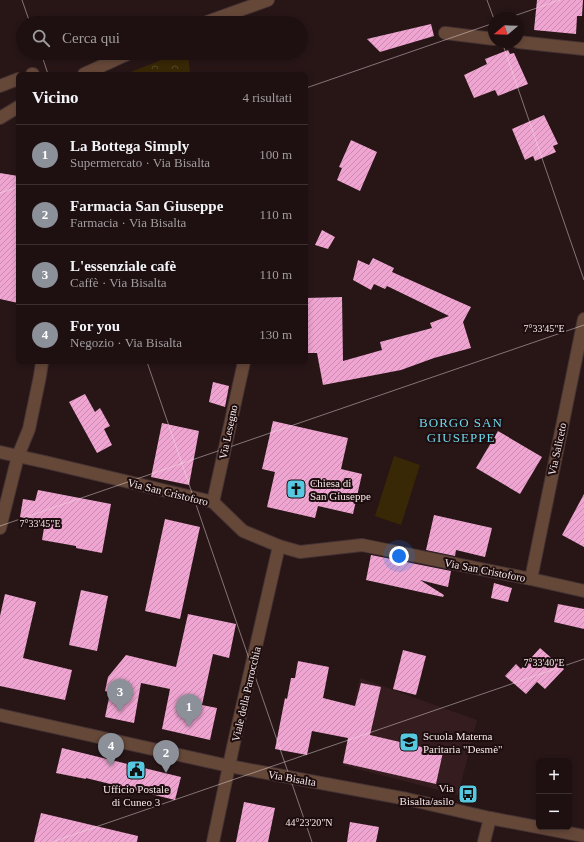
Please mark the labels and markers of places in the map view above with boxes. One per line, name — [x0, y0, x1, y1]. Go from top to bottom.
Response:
place label: Chiesa di San Giuseppe — [310, 477, 371, 502]
church icon: Chiesa di San Giuseppe — [285, 478, 307, 500]
pin: 3 — [107, 679, 133, 712]
pin: 1 — [176, 694, 202, 727]
place label: Scuola Materna Paritaria "Desmè" — [423, 730, 503, 755]
school or university icon: Scuola Materna Paritaria "Desmè" — [398, 731, 420, 753]
pin: 4 — [98, 733, 124, 766]
pin: 2 — [153, 740, 179, 773]
public building icon: Ufficio Postale di Cuneo 3 — [125, 759, 147, 781]
place label: Via Bisalta/asilo — [400, 782, 454, 807]
place label: Ufficio Postale di Cuneo 3 — [103, 783, 169, 808]
bus stop icon: Via Bisalta/asilo — [457, 783, 479, 805]

